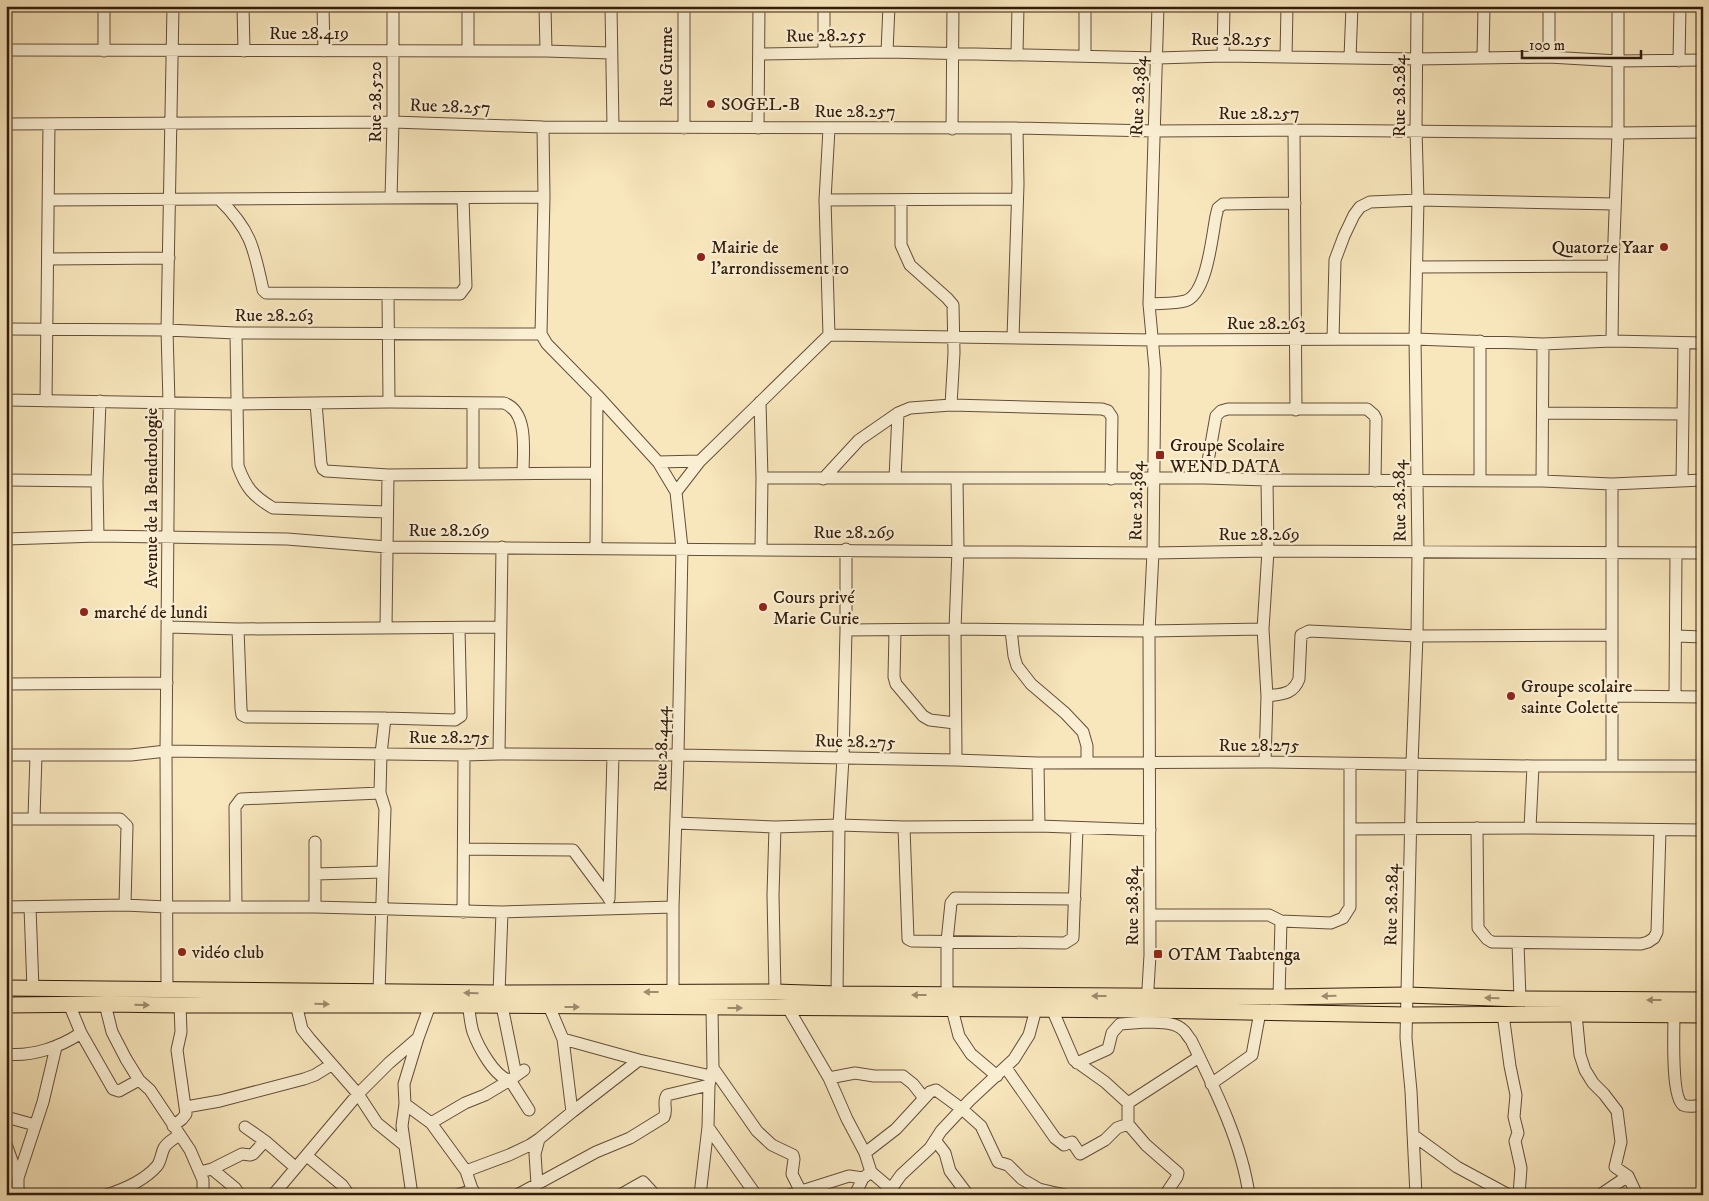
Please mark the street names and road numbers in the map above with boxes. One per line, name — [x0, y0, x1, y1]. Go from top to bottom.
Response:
street label: Rue 28.419 — [269, 23, 349, 45]
street label: Rue 28.255 — [785, 24, 867, 48]
street label: Rue Gurme — [656, 27, 678, 107]
street label: Rue 28.255 — [1191, 29, 1271, 51]
street label: Rue 28.284 — [1389, 54, 1411, 137]
street label: Rue 28.384 — [1126, 55, 1152, 137]
street label: Rue 28.520 — [365, 61, 387, 143]
street label: Rue 28.257 — [409, 95, 491, 119]
street label: Rue 28.257 — [814, 101, 896, 123]
street label: Rue 28.257 — [1218, 103, 1300, 125]
street label: Rue 28.263 — [234, 305, 314, 327]
street label: Rue 28.263 — [1226, 313, 1306, 335]
street label: Avenue de la Bendrologie — [141, 408, 163, 588]
street label: Rue 28.284 — [1388, 459, 1412, 542]
street label: Rue 28.384 — [1125, 460, 1149, 541]
street label: Rue 28.269 — [408, 520, 490, 542]
street label: Rue 28.269 — [813, 522, 895, 544]
street label: Rue 28.269 — [1218, 524, 1300, 546]
street label: Rue 28.444 — [650, 706, 674, 792]
street label: Rue 28.275 — [409, 727, 489, 749]
street label: Rue 28.275 — [814, 730, 896, 754]
street label: Rue 28.275 — [1219, 735, 1299, 757]
street label: Rue 28.284 — [1380, 863, 1404, 946]
street label: Rue 28.384 — [1122, 865, 1144, 946]

